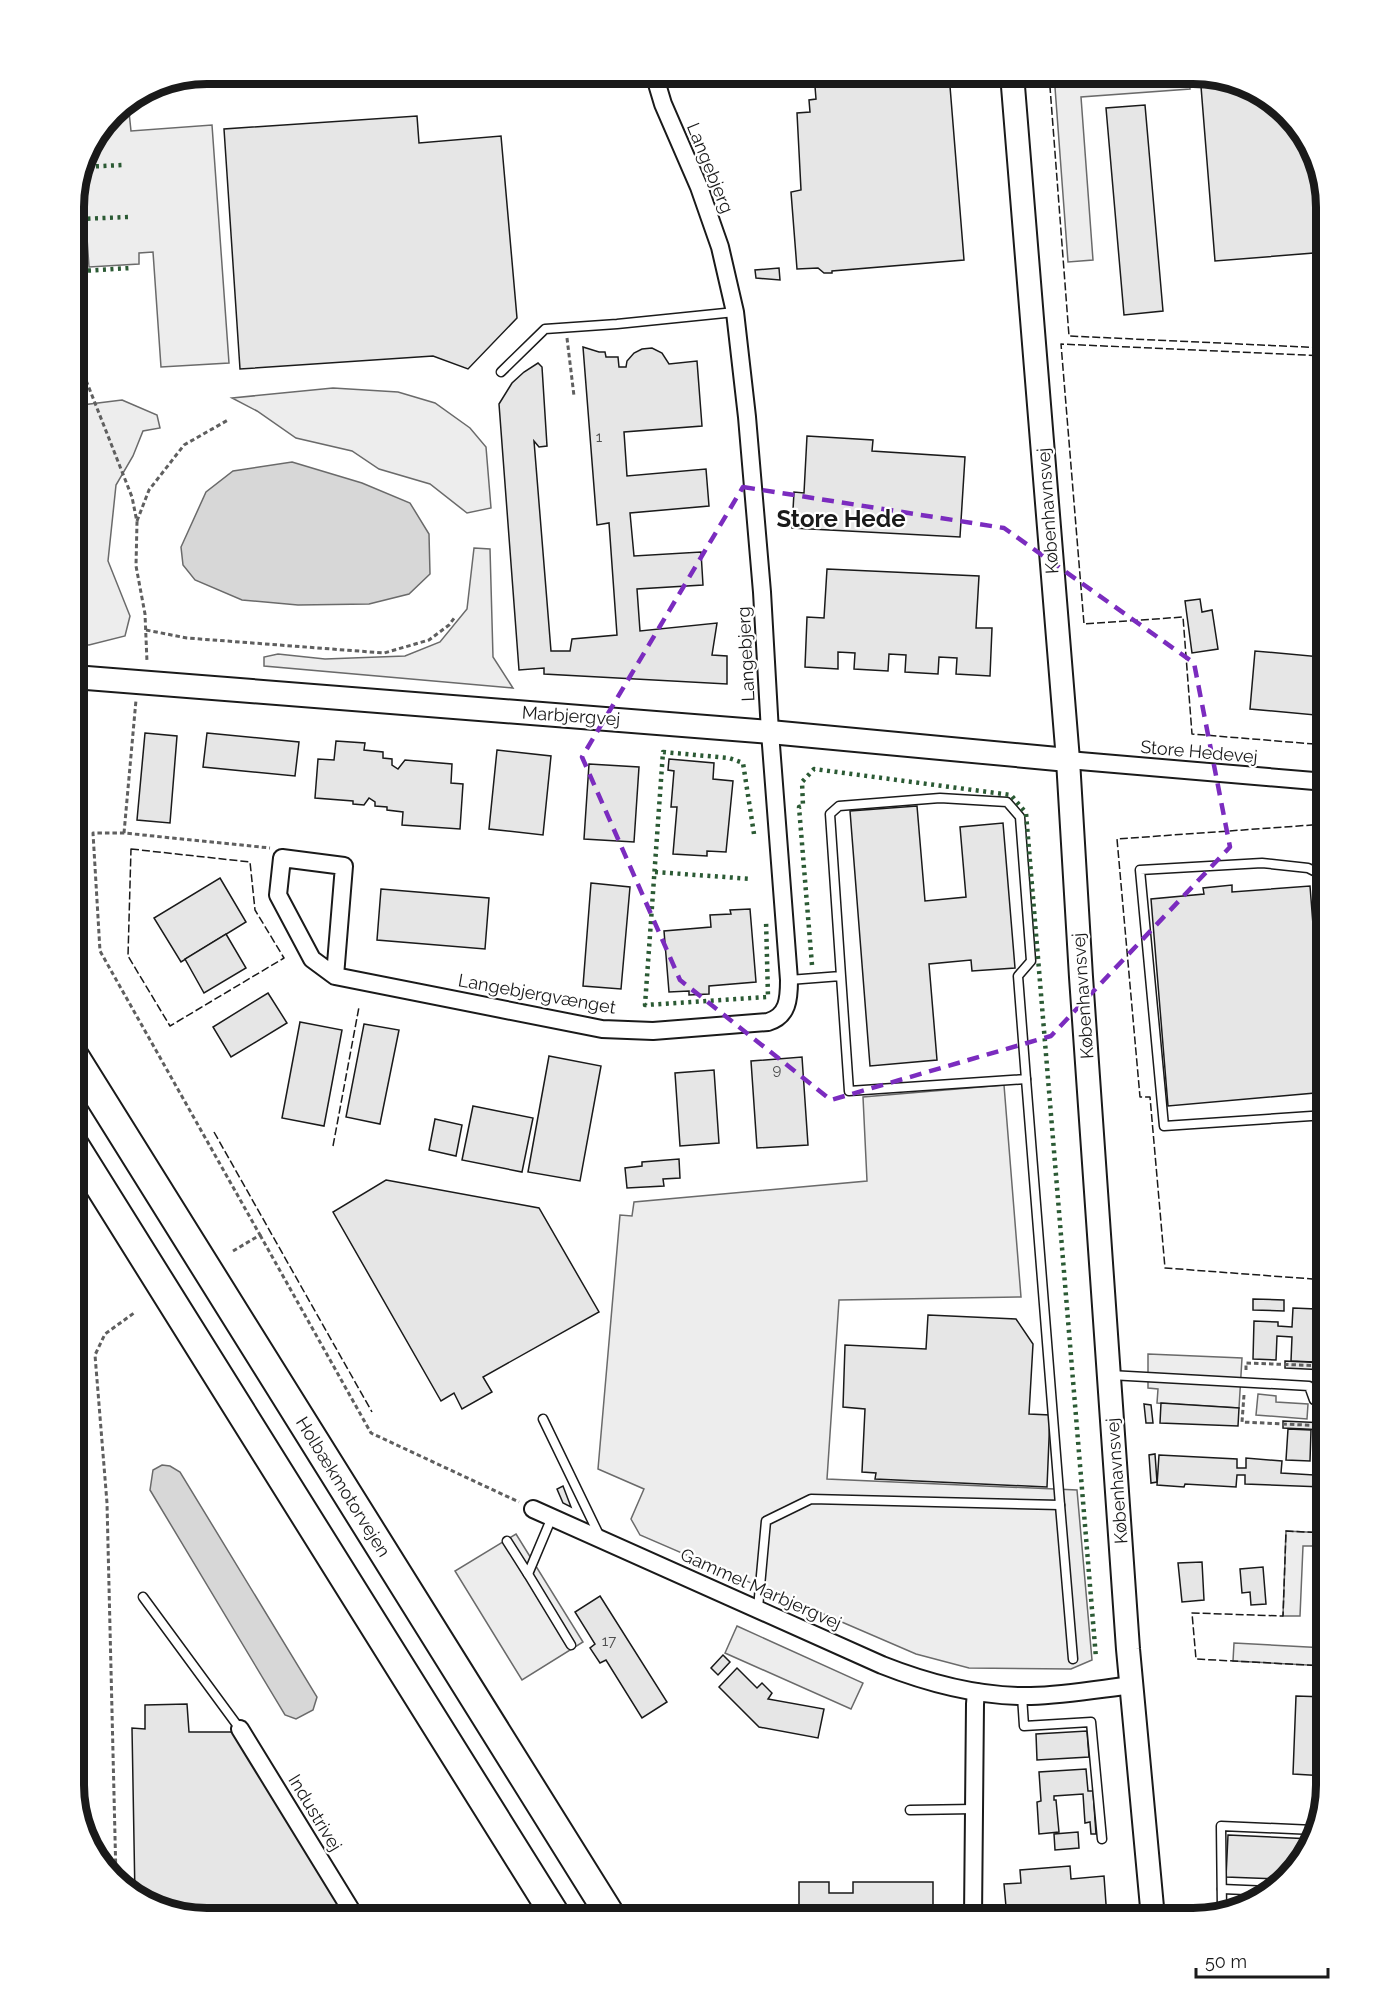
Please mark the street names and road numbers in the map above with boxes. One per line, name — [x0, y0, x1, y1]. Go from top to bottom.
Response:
street label: Langebjerg — [683, 120, 738, 216]
street label: Københavnsvej — [1033, 447, 1062, 575]
street label: Langebjerg — [733, 606, 758, 702]
street label: Marbjergvej — [521, 702, 621, 729]
street label: Store Hedevej — [1140, 736, 1259, 767]
street label: Københavnsvej — [1068, 932, 1097, 1060]
street label: Langebjergvænget — [457, 969, 618, 1018]
street label: Holbækmotorvejen — [292, 1413, 395, 1561]
street label: Københavnsvej — [1102, 1417, 1131, 1545]
street label: Gammel Marbjergvej — [677, 1544, 845, 1634]
street label: Industrivej — [284, 1771, 346, 1855]

